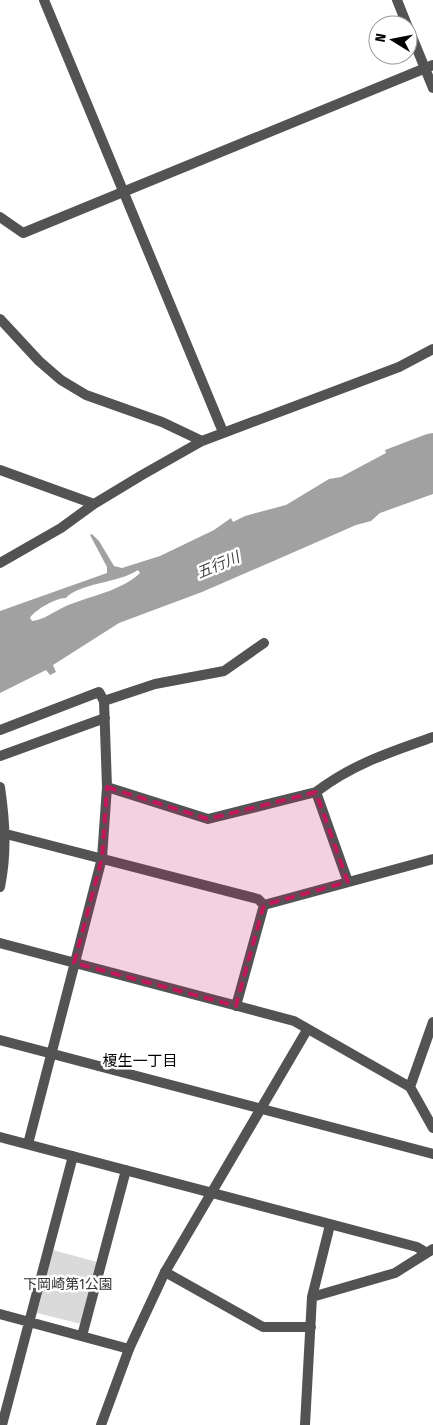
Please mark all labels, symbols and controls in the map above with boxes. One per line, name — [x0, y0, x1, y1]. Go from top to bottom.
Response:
north arrow — [368, 15, 418, 65]
text: N — [372, 32, 390, 43]
water label: 五行川 — [194, 547, 244, 582]
district label: 榎生一丁目 — [102, 1052, 178, 1070]
park label: 下岡崎第1公園 — [23, 1276, 113, 1293]

